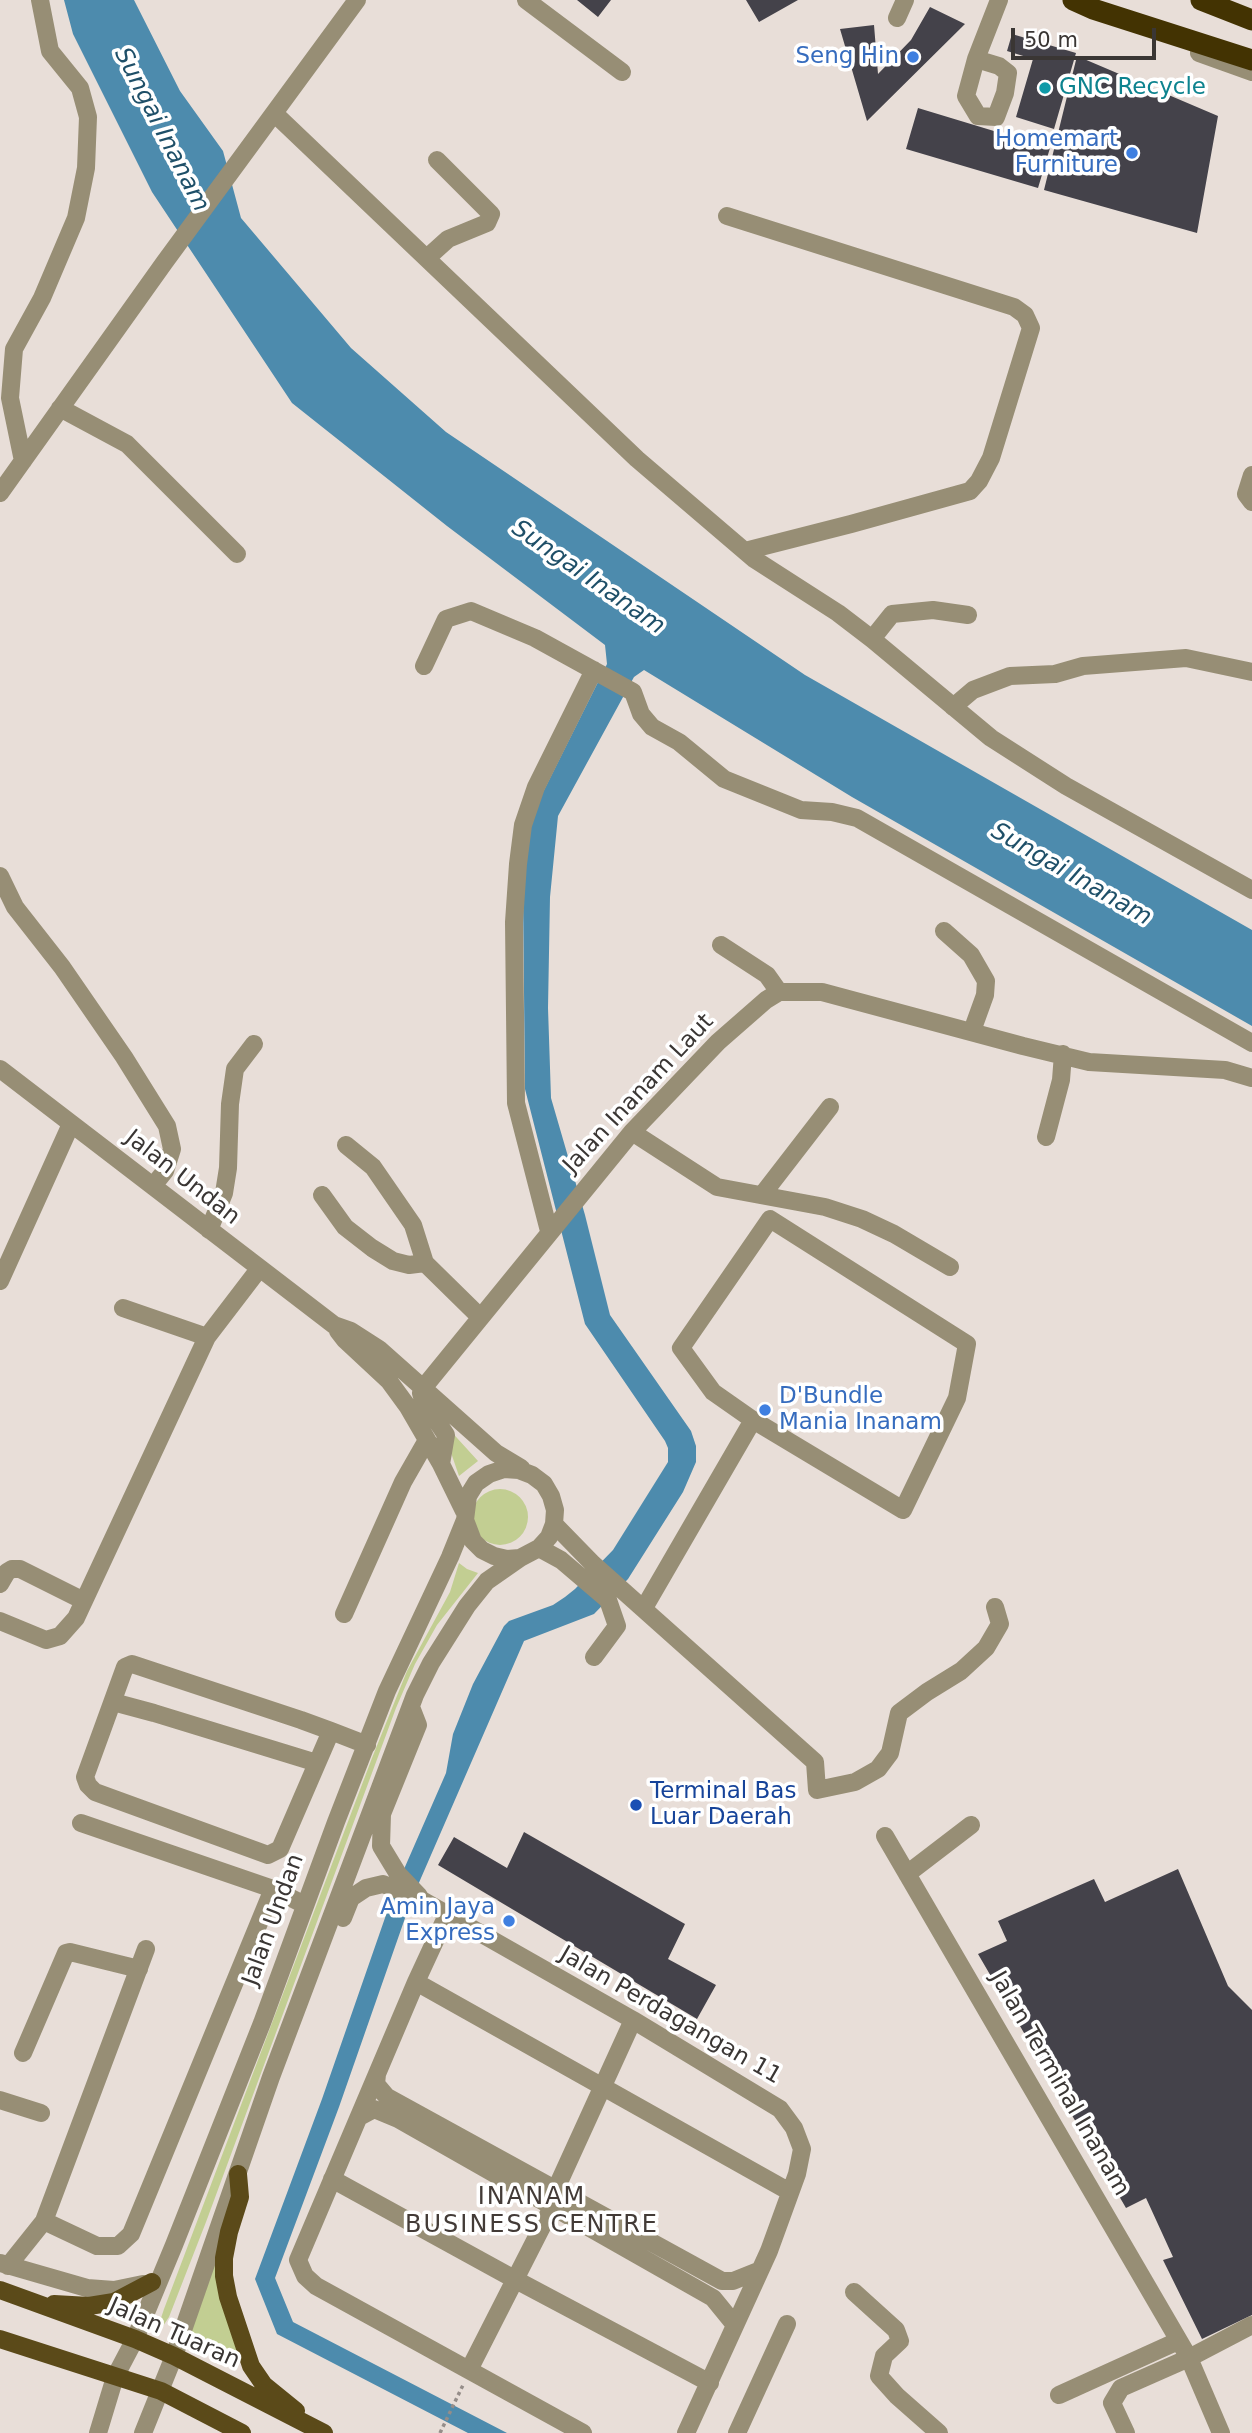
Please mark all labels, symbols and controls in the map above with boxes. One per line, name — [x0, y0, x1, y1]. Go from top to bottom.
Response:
scale bar — [1014, 14, 1159, 58]
text: 50 m — [1024, 28, 1078, 52]
water label: Sungai Inanam — [107, 43, 215, 217]
place label: Seng Hin — [796, 43, 899, 71]
marker: Seng Hin — [905, 49, 921, 65]
place label: GNC Recycle — [1059, 74, 1206, 102]
marker: GNC Recycle — [1037, 80, 1053, 96]
place label: Homemart Furniture — [995, 126, 1118, 180]
marker: Homemart Furniture — [1124, 145, 1140, 161]
water label: Sungai Inanam — [506, 515, 670, 641]
water label: Sungai Inanam — [986, 817, 1156, 933]
street label: Jalan Inanam Laut — [558, 1009, 720, 1179]
street label: Jalan Undan — [119, 1125, 245, 1231]
place label: D'Bundle Mania Inanam — [779, 1383, 942, 1437]
marker: D'Bundle Mania Inanam — [757, 1402, 773, 1418]
place label: Terminal Bas Luar Daerah — [650, 1778, 796, 1832]
marker: Terminal Bas Luar Daerah — [628, 1797, 644, 1813]
street label: Jalan Undan — [237, 1850, 311, 1990]
place label: Amin Jaya Express — [380, 1894, 495, 1948]
marker: Amin Jaya Express — [501, 1913, 517, 1929]
street label: Jalan Perdagangan 11 — [554, 1941, 786, 2091]
street label: Jalan Terminal Inanam — [983, 1967, 1135, 2201]
district label: INANAM BUSINESS CENTRE — [407, 2184, 657, 2240]
street label: Jalan Tuaran — [104, 2293, 244, 2375]

